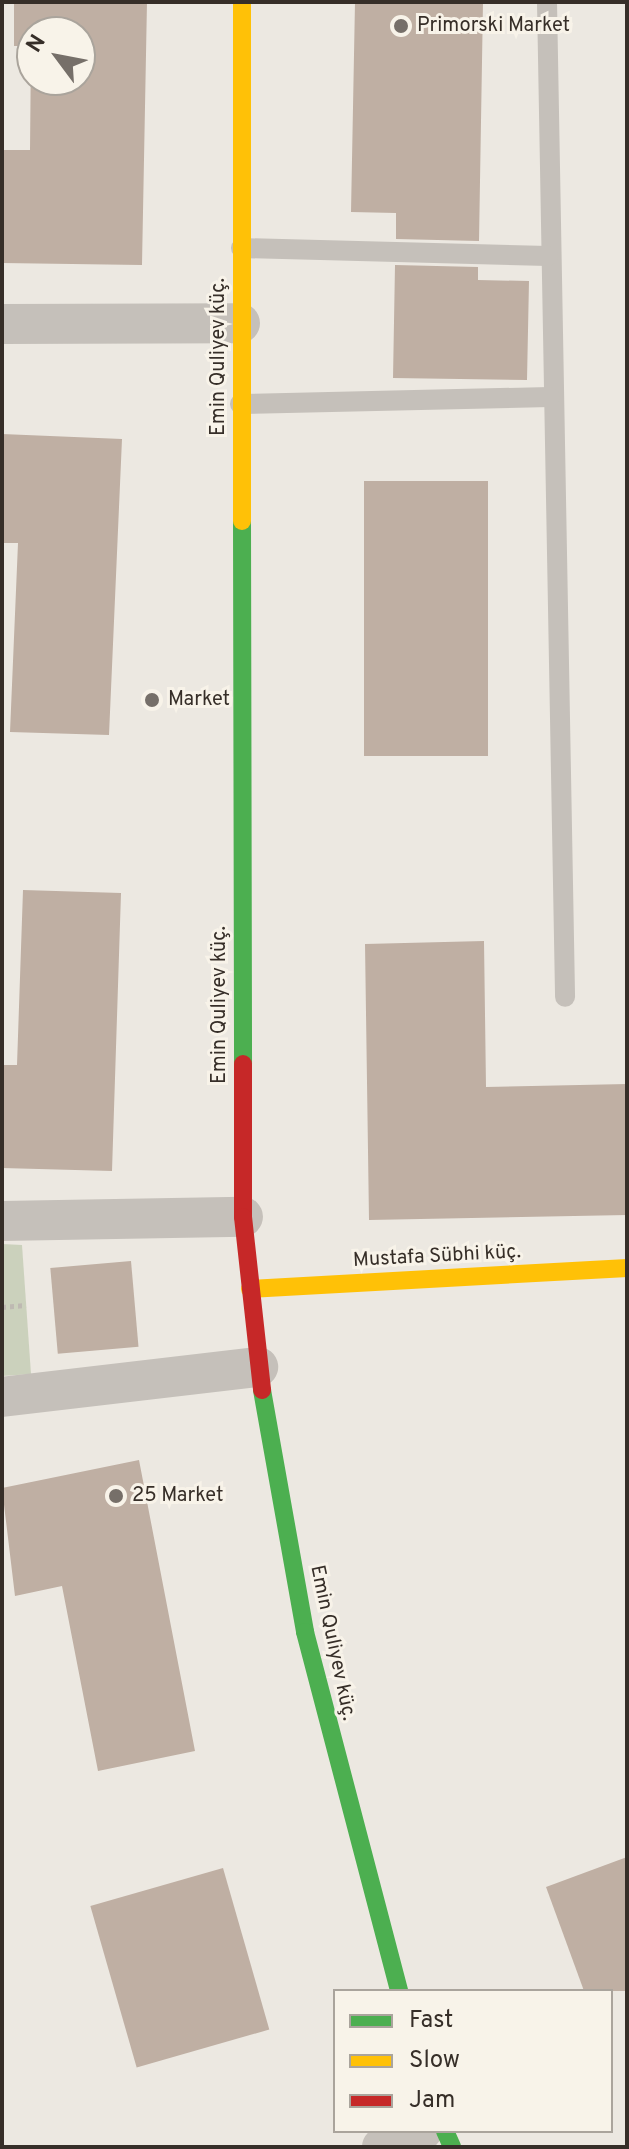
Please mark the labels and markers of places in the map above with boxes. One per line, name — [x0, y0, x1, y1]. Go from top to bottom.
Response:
place label: Primorski Market — [417, 14, 570, 38]
marker: Primorski Market — [392, 17, 410, 35]
place label: Market — [168, 688, 230, 712]
marker: Market — [143, 691, 161, 709]
place label: 25 Market — [132, 1484, 223, 1508]
marker: 25 Market — [107, 1487, 125, 1505]

